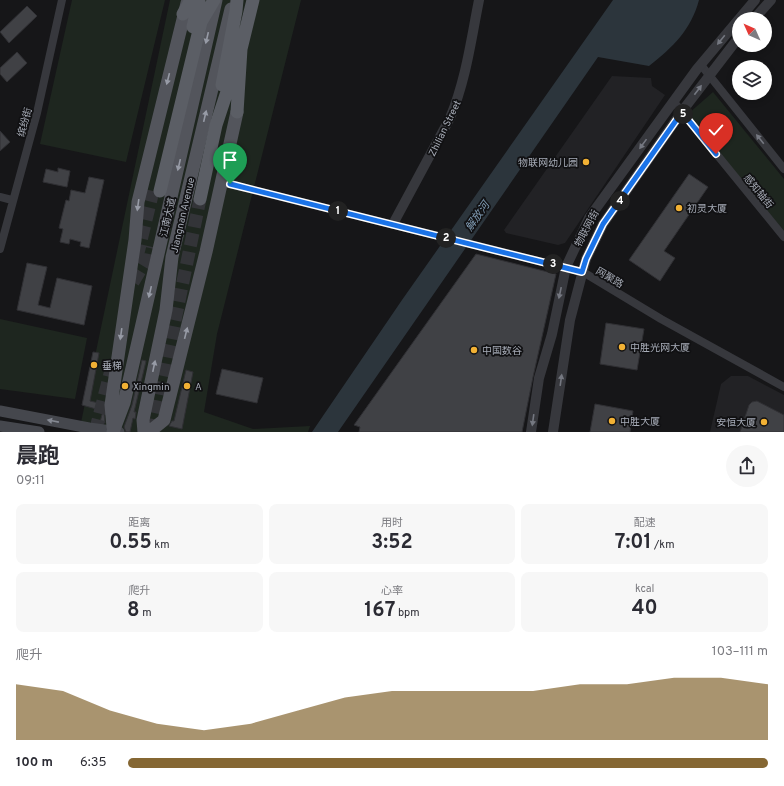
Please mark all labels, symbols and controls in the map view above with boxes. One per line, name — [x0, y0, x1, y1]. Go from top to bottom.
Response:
north arrow — [732, 12, 772, 52]
map controls — [732, 12, 772, 100]
one-way arrow — [204, 32, 210, 44]
one-way arrow — [716, 35, 725, 46]
button: layers — [732, 60, 772, 100]
one-way arrow — [164, 72, 170, 85]
one-way arrow — [693, 85, 702, 96]
street label: Zhilian Street — [426, 98, 465, 159]
pin: 5 — [673, 104, 693, 124]
street label: 缤纷街 — [15, 106, 36, 139]
text: 5 — [680, 107, 686, 121]
one-way arrow — [203, 109, 209, 122]
pin — [699, 113, 733, 154]
icon: check — [705, 119, 727, 141]
one-way arrow — [755, 133, 764, 144]
one-way arrow — [639, 139, 647, 149]
pin — [213, 143, 247, 184]
icon: arrive — [219, 149, 241, 171]
place label: 物联网幼儿园 — [518, 157, 578, 170]
marker: 物联网幼儿园 — [581, 157, 591, 167]
one-way arrow — [175, 159, 181, 171]
street label: 感知轴街 — [740, 172, 775, 212]
street label: Jiangnan Avenue — [168, 176, 198, 254]
pin: 4 — [610, 191, 630, 211]
text: 4 — [616, 194, 624, 208]
street label: 江南大道 — [158, 196, 179, 238]
water label: 解放河 — [463, 197, 494, 234]
one-way arrow — [135, 199, 141, 211]
pin: 1 — [328, 201, 348, 221]
marker: 初灵大厦 — [674, 203, 684, 213]
place label: 初灵大厦 — [687, 203, 727, 216]
text: 1 — [336, 204, 340, 218]
street label: 物联网街 — [572, 208, 602, 249]
pin: 2 — [436, 228, 456, 248]
text: 2 — [443, 231, 449, 245]
pin: 3 — [543, 254, 563, 274]
text: 3 — [550, 257, 556, 271]
street label: 网聚路 — [593, 265, 625, 292]
one-way arrow — [147, 286, 153, 298]
one-way arrow — [557, 287, 563, 299]
one-way arrow — [183, 327, 189, 339]
one-way arrow — [118, 328, 124, 340]
marker: 中胜光网大厦 — [617, 342, 627, 352]
place label: 中胜光网大厦 — [630, 342, 690, 355]
marker: 中国数谷 — [469, 345, 479, 355]
place label: 中国数谷 — [482, 345, 522, 358]
marker: 垂梯 — [89, 360, 99, 370]
place label: 垂梯 — [102, 360, 122, 373]
one-way arrow — [152, 360, 158, 372]
one-way arrow — [558, 373, 564, 386]
marker: Xingmin — [120, 381, 130, 391]
place label: Xingmin — [133, 381, 170, 394]
marker: A — [182, 381, 192, 391]
place label: A — [195, 381, 202, 394]
one-way arrow — [530, 414, 536, 426]
marker: 中胜大厦 — [607, 416, 617, 426]
place label: 中胜大厦 — [620, 416, 660, 429]
place label: 安恒大厦 — [716, 417, 756, 430]
marker: 安恒大厦 — [759, 417, 769, 427]
one-way arrow — [47, 418, 60, 424]
text: 晨跑 — [16, 444, 60, 471]
button: share — [726, 445, 768, 487]
text: 09:11 — [16, 473, 45, 489]
text: 距离 — [128, 516, 150, 530]
text: 用时 — [381, 516, 403, 530]
text: 配速 — [634, 516, 656, 530]
text: 0.55 — [109, 530, 152, 556]
text: 3:52 — [371, 530, 413, 556]
text: 7:01 — [615, 530, 652, 556]
text: km — [152, 538, 169, 552]
text: /km — [652, 538, 675, 552]
text: kcal — [635, 582, 654, 596]
text: 爬升 — [128, 584, 150, 598]
text: 心率 — [381, 584, 403, 598]
text: 40 — [632, 596, 658, 622]
text: 8 — [127, 598, 140, 624]
text: 167 — [364, 598, 395, 624]
text: m — [140, 606, 152, 620]
text: bpm — [395, 606, 420, 620]
text: 103–111 m — [712, 644, 768, 660]
text: 爬升 — [16, 648, 42, 664]
text: 100 m — [16, 755, 53, 771]
text: 6:35 — [80, 755, 107, 771]

